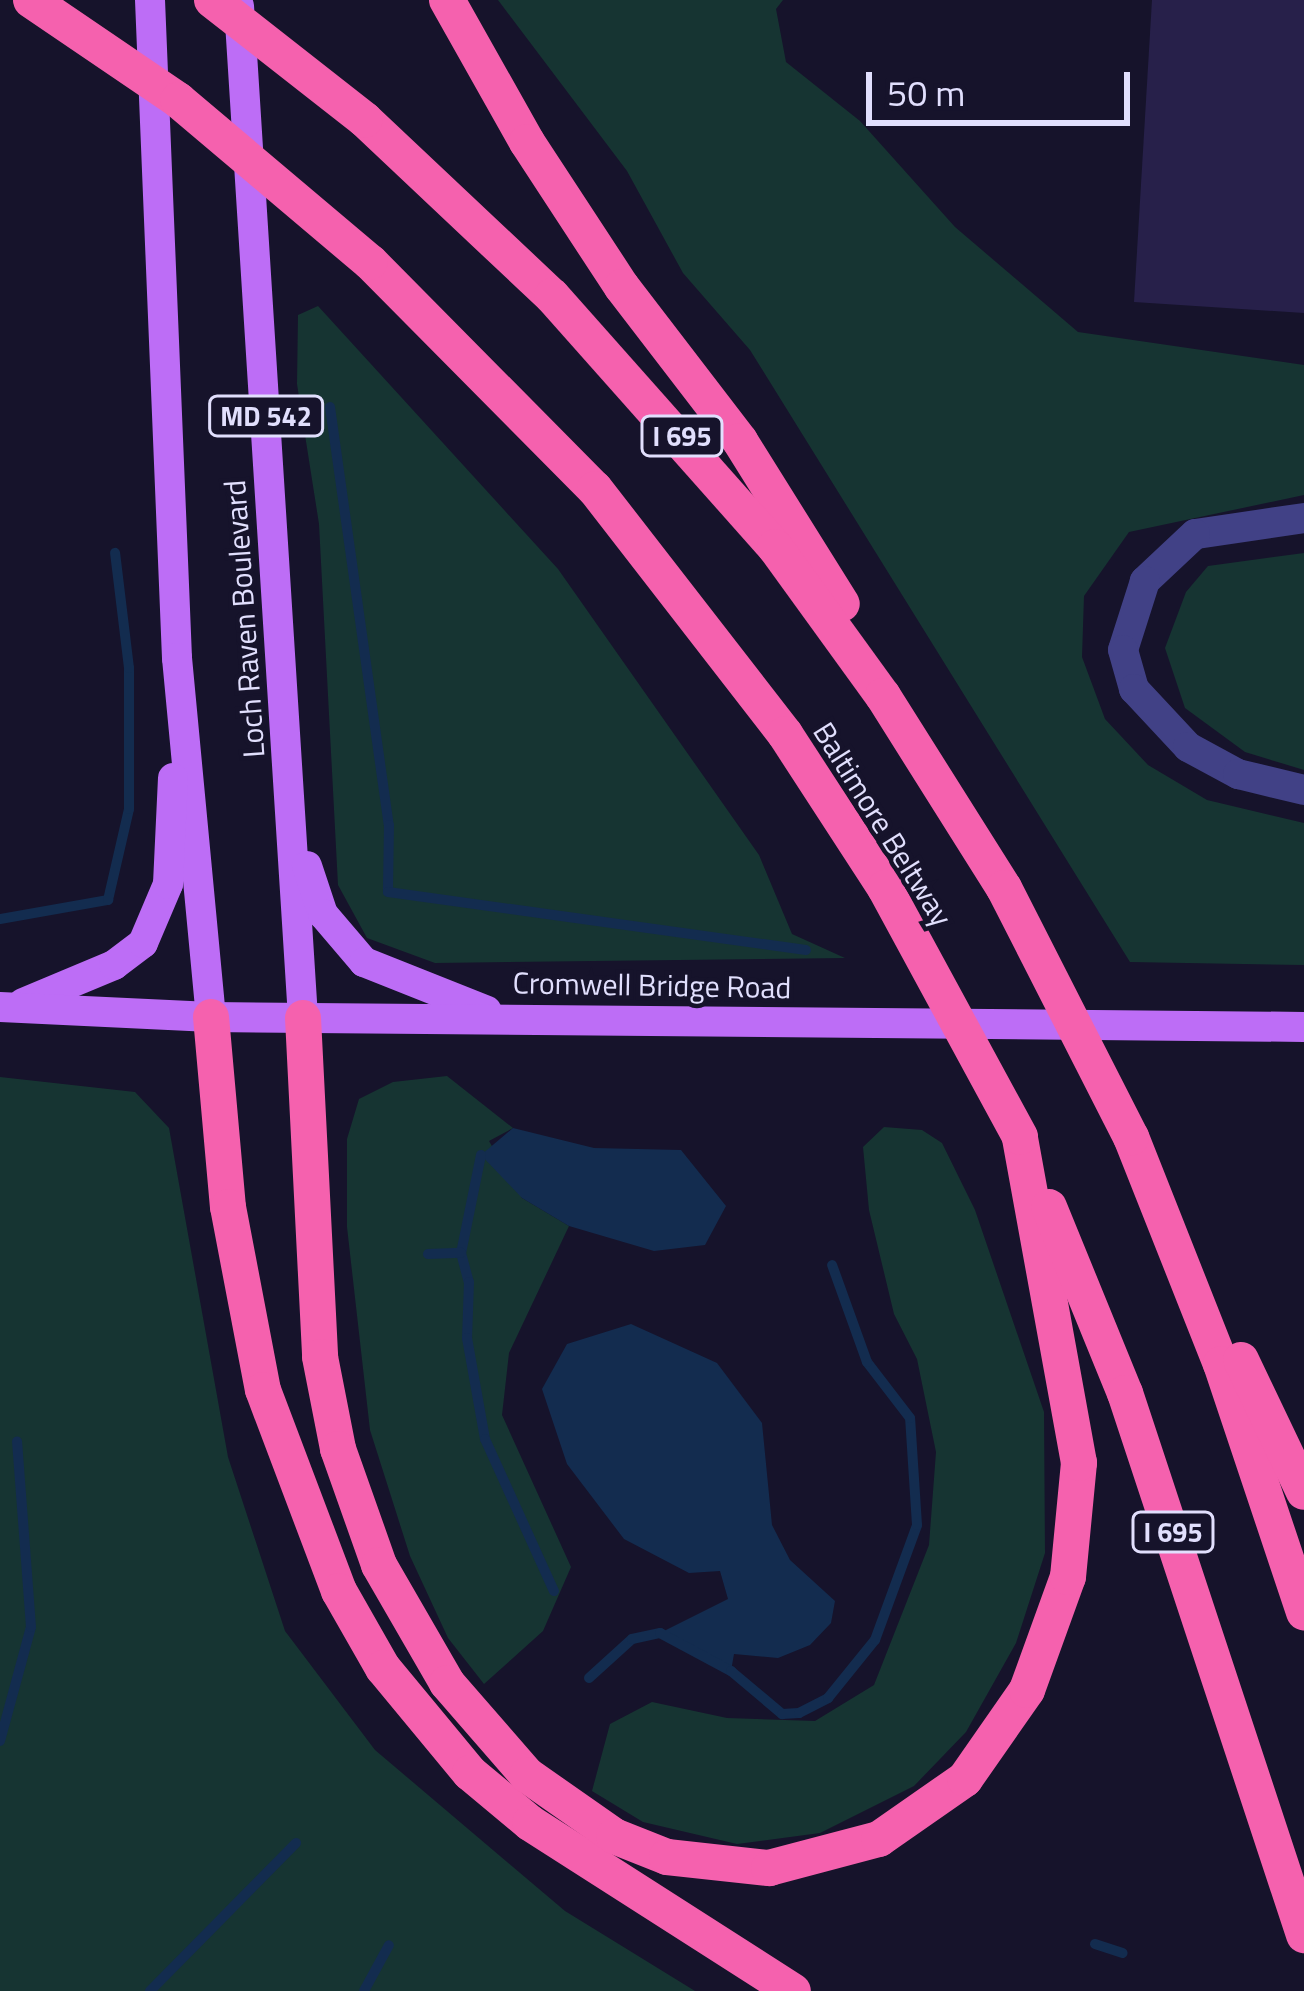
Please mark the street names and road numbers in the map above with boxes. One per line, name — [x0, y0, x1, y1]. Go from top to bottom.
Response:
road number: MD 542 — [206, 395, 326, 437]
road number: I 695 — [640, 415, 724, 457]
street label: Loch Raven Boulevard — [216, 479, 272, 759]
street label: Baltimore Beltway — [806, 715, 960, 933]
street label: Cromwell Bridge Road — [512, 965, 792, 1005]
road number: I 695 — [1131, 1511, 1215, 1553]

